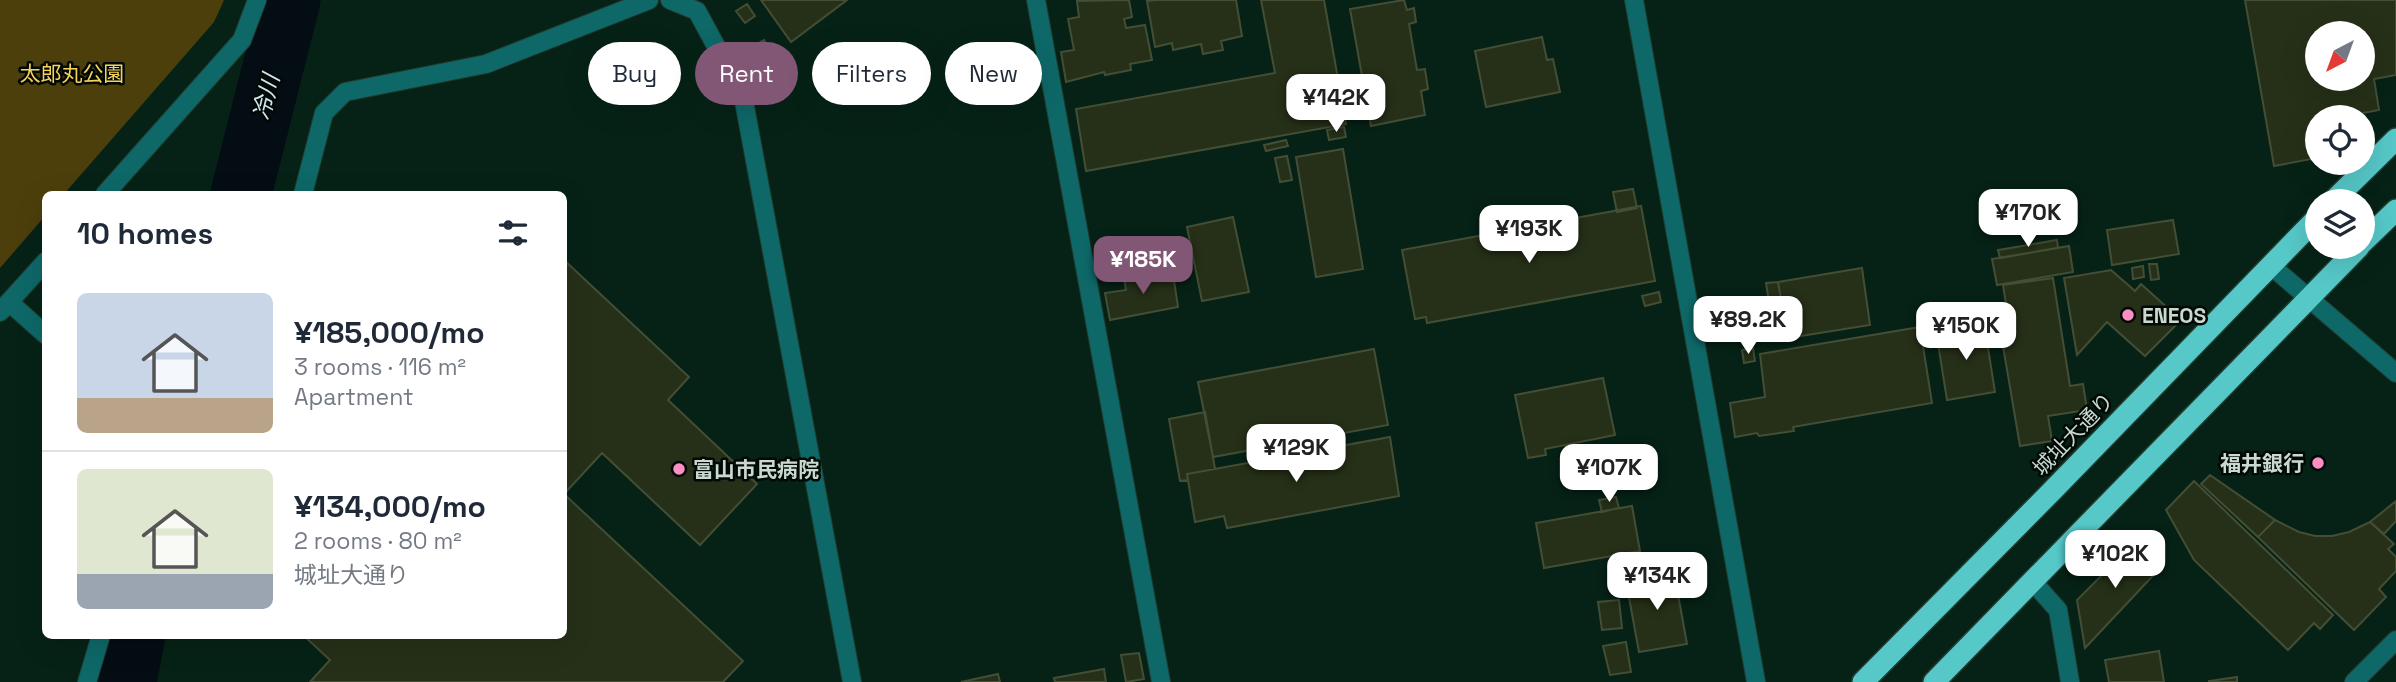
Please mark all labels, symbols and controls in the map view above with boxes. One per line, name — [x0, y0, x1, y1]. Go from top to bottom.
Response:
north arrow — [2305, 21, 2375, 91]
map controls — [2305, 21, 2375, 259]
chip: Buy — [588, 42, 681, 105]
chip: Rent — [695, 42, 798, 105]
chip: Filters — [812, 42, 931, 105]
chip: New — [945, 42, 1042, 105]
park label: 太郎丸公園 — [20, 60, 125, 87]
water label: 冷川 — [246, 68, 287, 123]
pin: ¥142K — [1287, 74, 1385, 134]
text: ¥142K — [1302, 82, 1370, 112]
button: locate — [2305, 105, 2375, 175]
button: layers — [2305, 189, 2375, 259]
pin: ¥170K — [1979, 190, 2077, 249]
text: ¥170K — [1995, 197, 2061, 227]
pin: ¥193K — [1480, 205, 1578, 265]
text: ¥193K — [1495, 213, 1563, 243]
text: 10 homes — [77, 214, 213, 253]
icon: filters — [494, 214, 532, 252]
pin: ¥185K — [1094, 236, 1192, 296]
text: ¥185K — [1110, 244, 1176, 274]
pin: ¥89.2K — [1691, 296, 1805, 356]
pin: ¥150K — [1917, 302, 2015, 362]
place label: ENEOS — [2142, 302, 2207, 329]
text: ¥89.2K — [1710, 304, 1786, 334]
marker: ENEOS — [2120, 307, 2136, 323]
text: ¥150K — [1932, 310, 2000, 340]
text: ¥185,000/mo — [294, 313, 485, 352]
icon: home — [133, 321, 217, 405]
text: 3 rooms · 116 m² — [294, 352, 466, 382]
text: Apartment — [294, 382, 414, 412]
street label: 城址大通り — [2027, 387, 2119, 481]
pin: ¥129K — [1247, 424, 1345, 484]
text: ¥129K — [1263, 432, 1329, 462]
pin: ¥107K — [1560, 444, 1658, 504]
place label: 福井銀行 — [2220, 450, 2304, 477]
text: ¥107K — [1576, 452, 1642, 482]
marker: 福井銀行 — [2310, 455, 2326, 471]
place label: 富山市民病院 — [693, 456, 819, 483]
marker: 富山市民病院 — [671, 461, 687, 477]
text: ¥134,000/mo — [294, 487, 486, 526]
icon: home — [133, 497, 217, 581]
text: 2 rooms · 80 m² — [294, 526, 462, 556]
pin: ¥102K — [2066, 530, 2164, 590]
text: ¥102K — [2081, 538, 2149, 568]
pin: ¥134K — [1608, 552, 1706, 612]
text: 城址大通り — [294, 560, 409, 590]
text: ¥134K — [1623, 560, 1691, 590]

